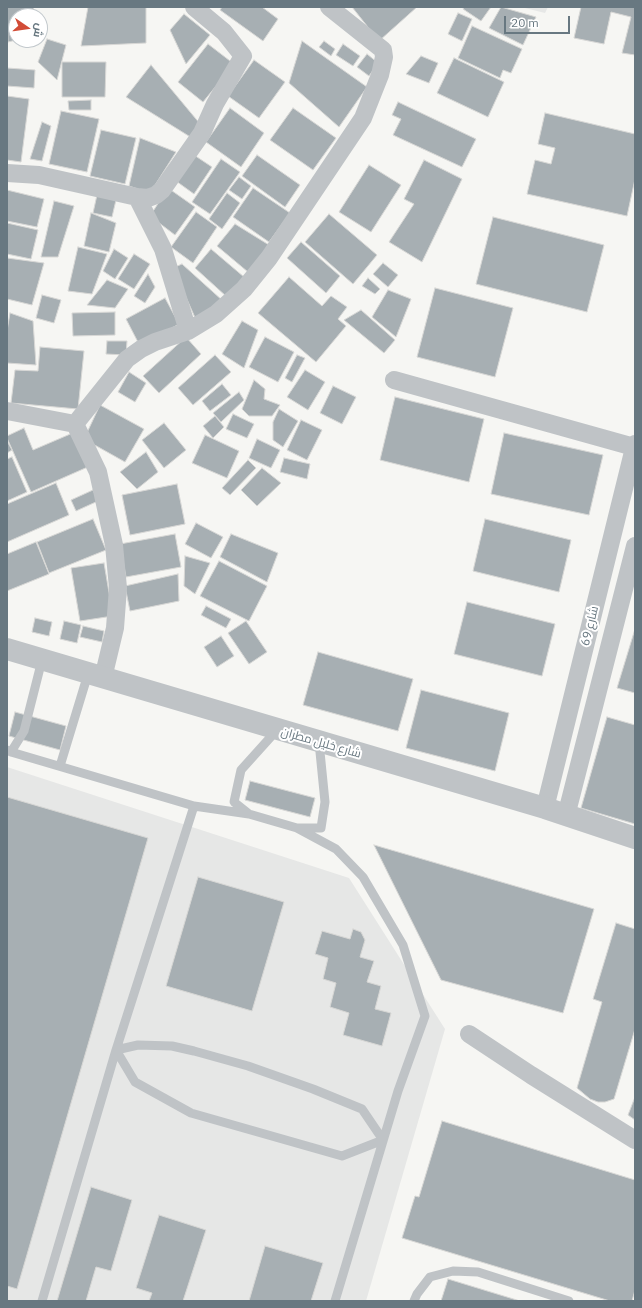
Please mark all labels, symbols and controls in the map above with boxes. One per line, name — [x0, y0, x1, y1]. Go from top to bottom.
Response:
north arrow — [8, 8, 48, 48]
scale bar — [506, 8, 572, 34]
text: 20 m — [511, 15, 539, 30]
text: ش — [30, 22, 47, 39]
street label: شارع 69 — [578, 605, 602, 647]
street label: شارع خليل مطران — [279, 725, 363, 761]

